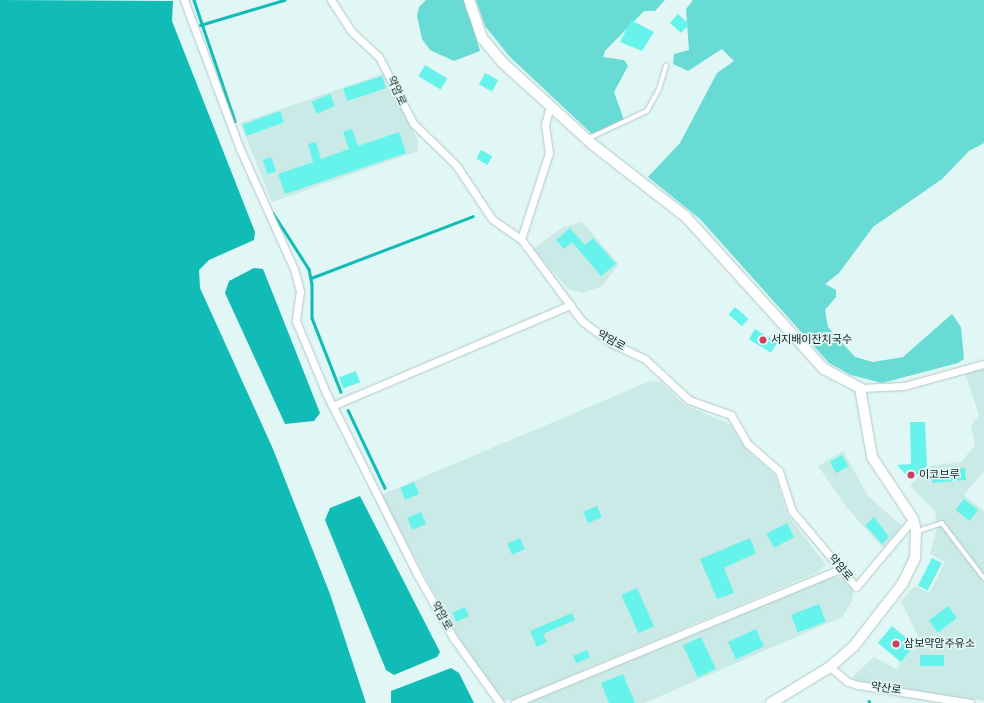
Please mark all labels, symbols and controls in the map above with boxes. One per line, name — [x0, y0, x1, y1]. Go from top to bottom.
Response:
street label: 약암로 — [384, 74, 408, 108]
street label: 약암로 — [595, 328, 627, 354]
place label: 서지배이잔치국수 — [771, 333, 852, 347]
marker: 서지배이잔치국수 — [758, 335, 768, 345]
place label: 이코브루 — [919, 468, 959, 482]
marker: 이코브루 — [906, 470, 916, 480]
street label: 약암로 — [825, 552, 855, 584]
street label: 약암로 — [428, 600, 454, 632]
place label: 삼보약암주유소 — [904, 637, 975, 651]
marker: 삼보약암주유소 — [891, 639, 901, 649]
street label: 약산로 — [870, 680, 902, 698]

